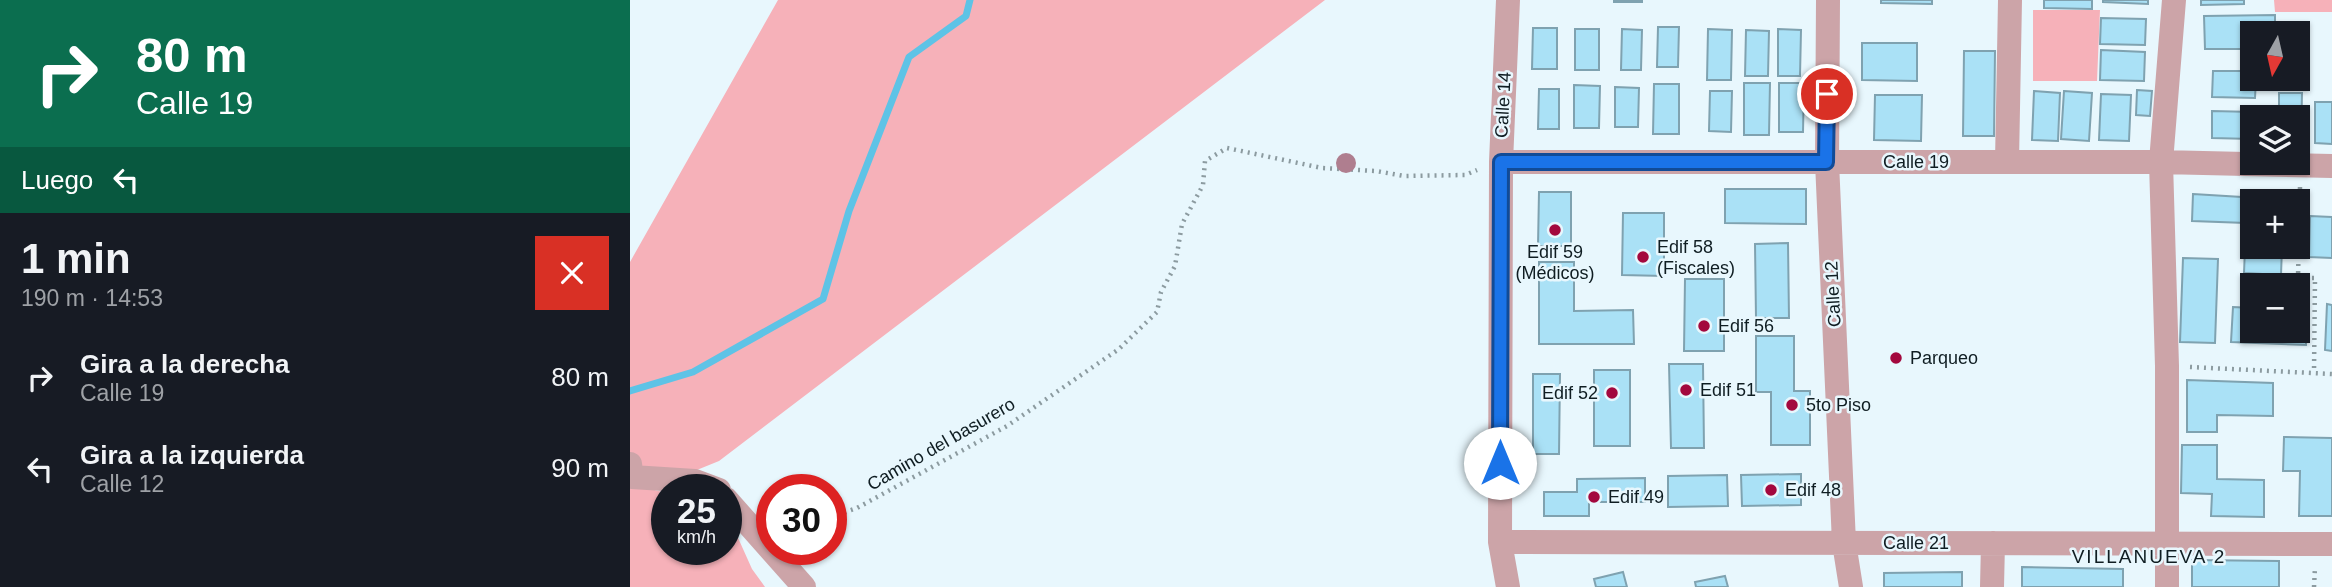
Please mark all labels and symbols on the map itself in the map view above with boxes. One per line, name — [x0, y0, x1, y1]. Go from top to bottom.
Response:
north arrow — [2240, 21, 2310, 91]
pin — [1797, 64, 1857, 124]
street label: Calle 14 — [1491, 71, 1515, 139]
street label: Calle 19 — [1883, 152, 1949, 172]
marker: Edif 59 (Médicos) — [1547, 222, 1563, 238]
place label: Edif 58 (Fiscales) — [1657, 237, 1735, 278]
place label: Edif 59 (Médicos) — [1515, 242, 1595, 283]
marker: Edif 58 (Fiscales) — [1635, 249, 1651, 265]
street label: Calle 12 — [1821, 260, 1845, 328]
place label: Edif 56 — [1718, 316, 1774, 336]
marker: Edif 56 — [1696, 318, 1712, 334]
place label: Parqueo — [1910, 348, 1978, 368]
marker: Parqueo — [1888, 350, 1904, 366]
place label: Edif 51 — [1700, 380, 1756, 400]
marker: Edif 51 — [1678, 382, 1694, 398]
place label: Edif 52 — [1542, 383, 1598, 403]
marker: Edif 52 — [1604, 385, 1620, 401]
street label: Camino del basurero — [864, 394, 1018, 494]
place label: 5to Piso — [1806, 395, 1871, 415]
marker: 5to Piso — [1784, 397, 1800, 413]
position arrow — [1463, 426, 1537, 500]
speed limit sign: 30 — [756, 474, 847, 565]
place label: Edif 48 — [1785, 480, 1841, 500]
marker: Edif 48 — [1763, 482, 1779, 498]
place label: Edif 49 — [1608, 487, 1664, 507]
marker: Edif 49 — [1586, 489, 1602, 505]
street label: Calle 21 — [1883, 533, 1949, 553]
district label: VILLANUEVA 2 — [2072, 546, 2226, 567]

